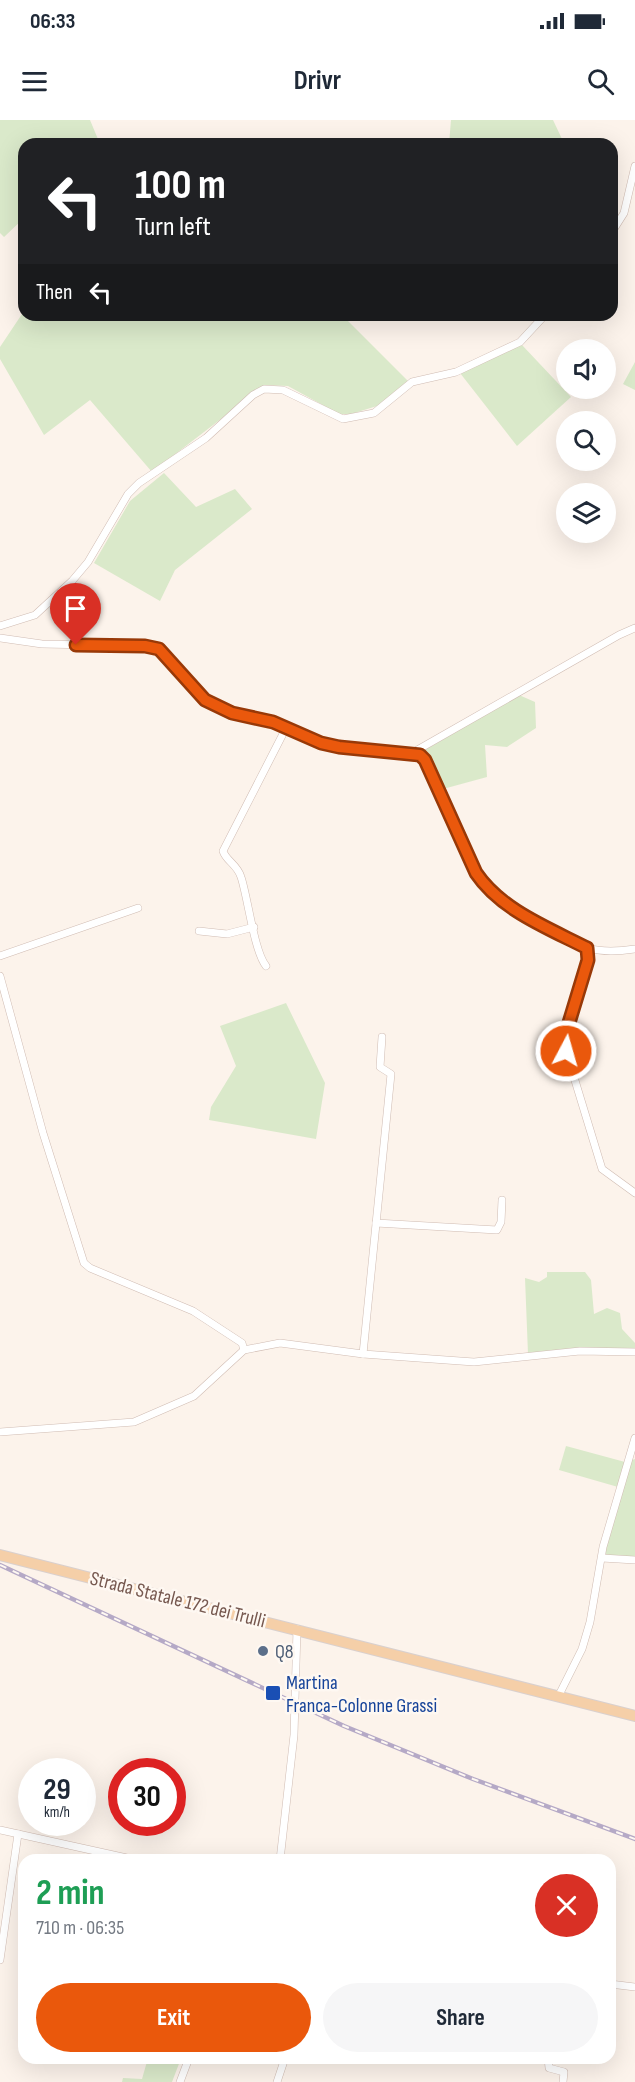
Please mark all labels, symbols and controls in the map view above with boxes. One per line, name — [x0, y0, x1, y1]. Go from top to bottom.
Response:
text: 06:33 — [30, 8, 75, 35]
icon: menu — [18, 65, 51, 98]
text: Drivr — [294, 65, 341, 97]
icon: search — [584, 65, 617, 98]
text: 100 m — [135, 160, 226, 211]
icon: left — [36, 162, 114, 240]
text: Turn left — [135, 211, 211, 243]
icon: left — [84, 276, 117, 309]
text: Then — [36, 279, 72, 306]
map controls — [556, 339, 616, 543]
button: sound — [556, 339, 616, 399]
button: search — [556, 411, 616, 471]
button: layers — [556, 483, 616, 543]
pin — [50, 583, 101, 645]
icon: arrive — [59, 592, 92, 625]
position arrow — [534, 1019, 598, 1083]
street label: Strada Statale 172 dei Trulli — [88, 1567, 268, 1633]
place label: Q8 — [275, 1640, 294, 1664]
marker: Q8 — [256, 1644, 270, 1658]
place label: Martina Franca-Colonne Grassi — [286, 1671, 437, 1718]
marker: Martina Franca-Colonne Grassi — [264, 1684, 282, 1702]
speed limit sign: 30 — [108, 1758, 186, 1836]
text: 29 — [43, 1772, 71, 1808]
text: km/h — [44, 1803, 70, 1822]
text: 2 min — [36, 1872, 105, 1915]
button: close — [535, 1874, 598, 1937]
text: 710 m · 06:35 — [36, 1916, 124, 1940]
button: Exit — [36, 1983, 311, 2052]
button: Share — [323, 1983, 598, 2052]

